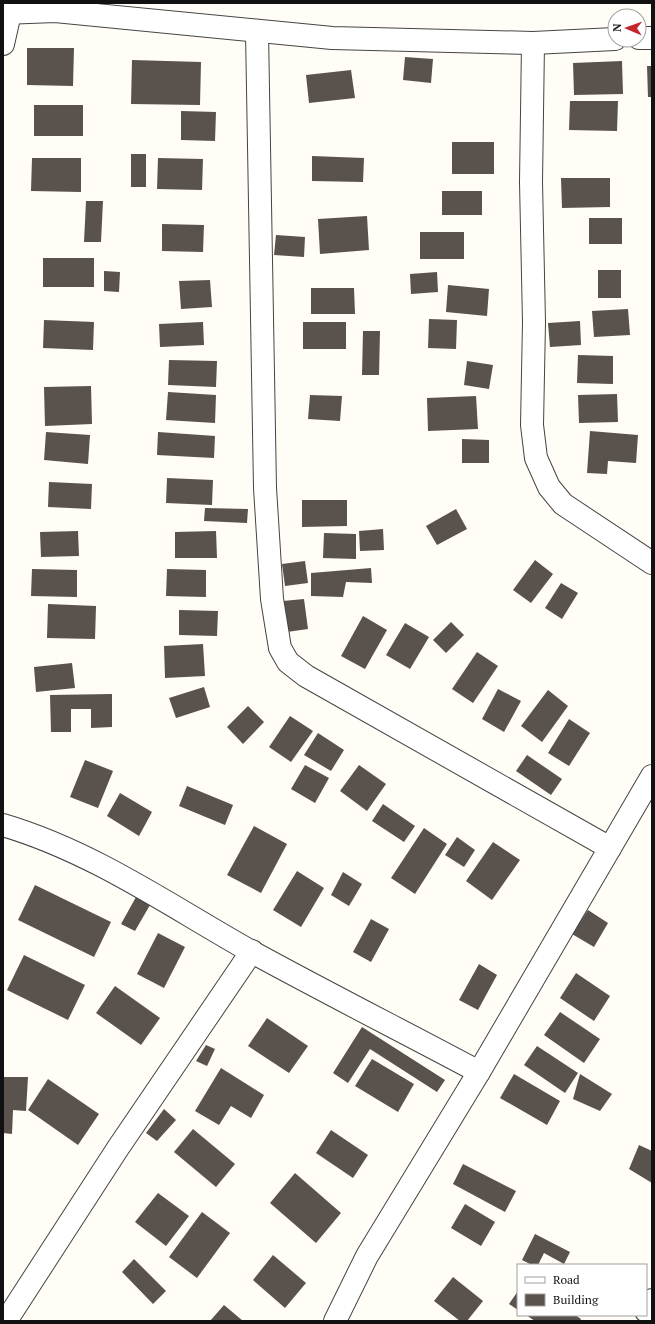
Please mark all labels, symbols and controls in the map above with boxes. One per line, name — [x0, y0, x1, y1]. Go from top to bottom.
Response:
north arrow — [607, 8, 647, 48]
text: N — [610, 23, 624, 32]
legend — [517, 1264, 647, 1316]
text: Road — [553, 1272, 580, 1287]
text: Building — [553, 1292, 599, 1307]

